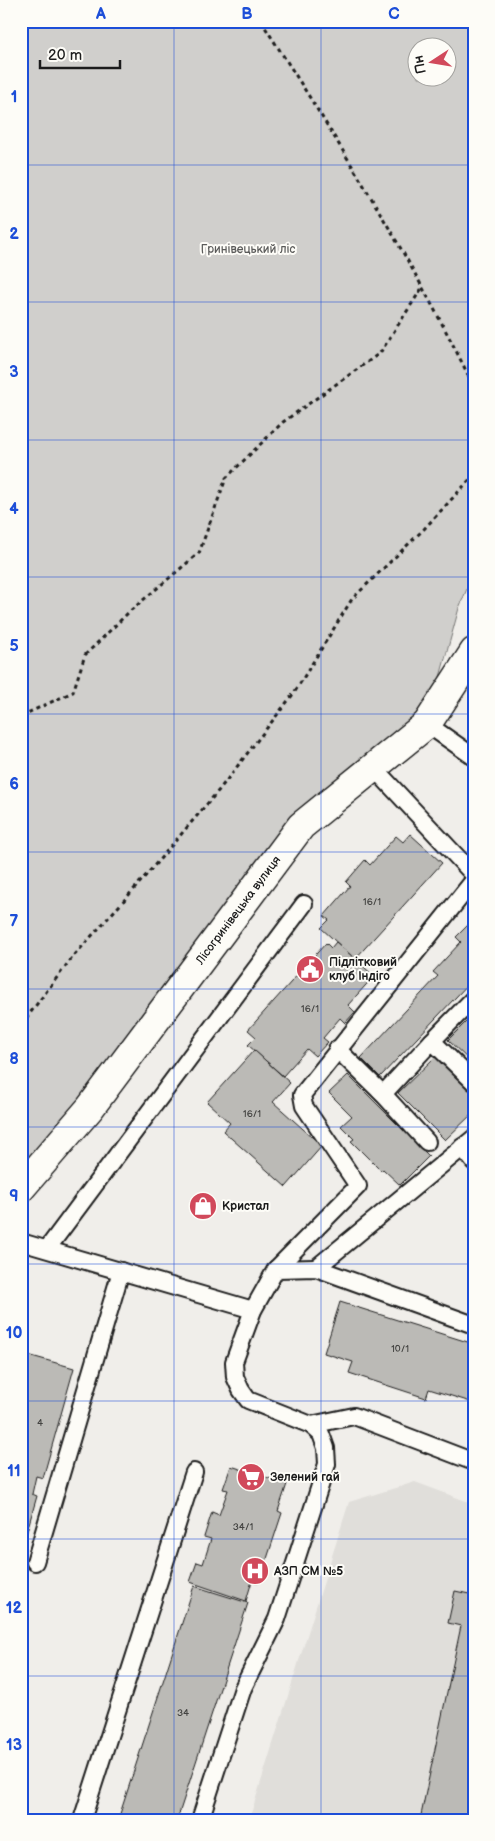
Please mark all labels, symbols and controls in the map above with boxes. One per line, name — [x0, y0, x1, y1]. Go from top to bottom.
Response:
text: A — [95, 5, 106, 24]
text: B — [241, 5, 253, 24]
text: C — [388, 5, 400, 24]
scale bar — [40, 38, 120, 70]
north arrow — [408, 38, 458, 88]
text: 20 m — [48, 46, 82, 65]
text: Пн — [410, 54, 430, 75]
text: 1 — [11, 88, 17, 107]
text: 2 — [9, 225, 19, 244]
park label: Гринівецький ліс — [201, 242, 295, 257]
text: 3 — [9, 363, 19, 382]
text: 4 — [9, 500, 19, 519]
text: 5 — [9, 637, 19, 656]
text: 6 — [9, 775, 19, 794]
street label: Лісогринівецька вулиця — [192, 853, 284, 968]
house number: 16/1 — [363, 896, 381, 908]
text: 7 — [10, 912, 19, 931]
public building icon: Підлітковий клуб Індіго — [295, 954, 325, 984]
place label: Підлітковий клуб Індіго — [329, 955, 397, 984]
house number: 16/1 — [301, 1003, 319, 1015]
text: 8 — [9, 1050, 19, 1069]
house number: 16/1 — [243, 1108, 261, 1120]
text: 9 — [9, 1187, 19, 1206]
shop icon: Кристал — [188, 1191, 218, 1221]
place label: Кристал — [222, 1199, 269, 1214]
text: 10 — [6, 1324, 22, 1343]
house number: 10/1 — [391, 1343, 409, 1355]
house number: 4 — [37, 1417, 43, 1429]
text: 11 — [7, 1462, 21, 1481]
supermarket icon: Зелений гай — [236, 1462, 266, 1492]
place label: Зелений гай — [270, 1470, 340, 1485]
house number: 34/1 — [233, 1521, 253, 1533]
hospital icon: АЗП СМ №5 — [240, 1556, 270, 1586]
place label: АЗП СМ №5 — [273, 1564, 343, 1579]
text: 12 — [6, 1599, 23, 1618]
house number: 34 — [177, 1707, 189, 1719]
text: 13 — [6, 1736, 22, 1755]

